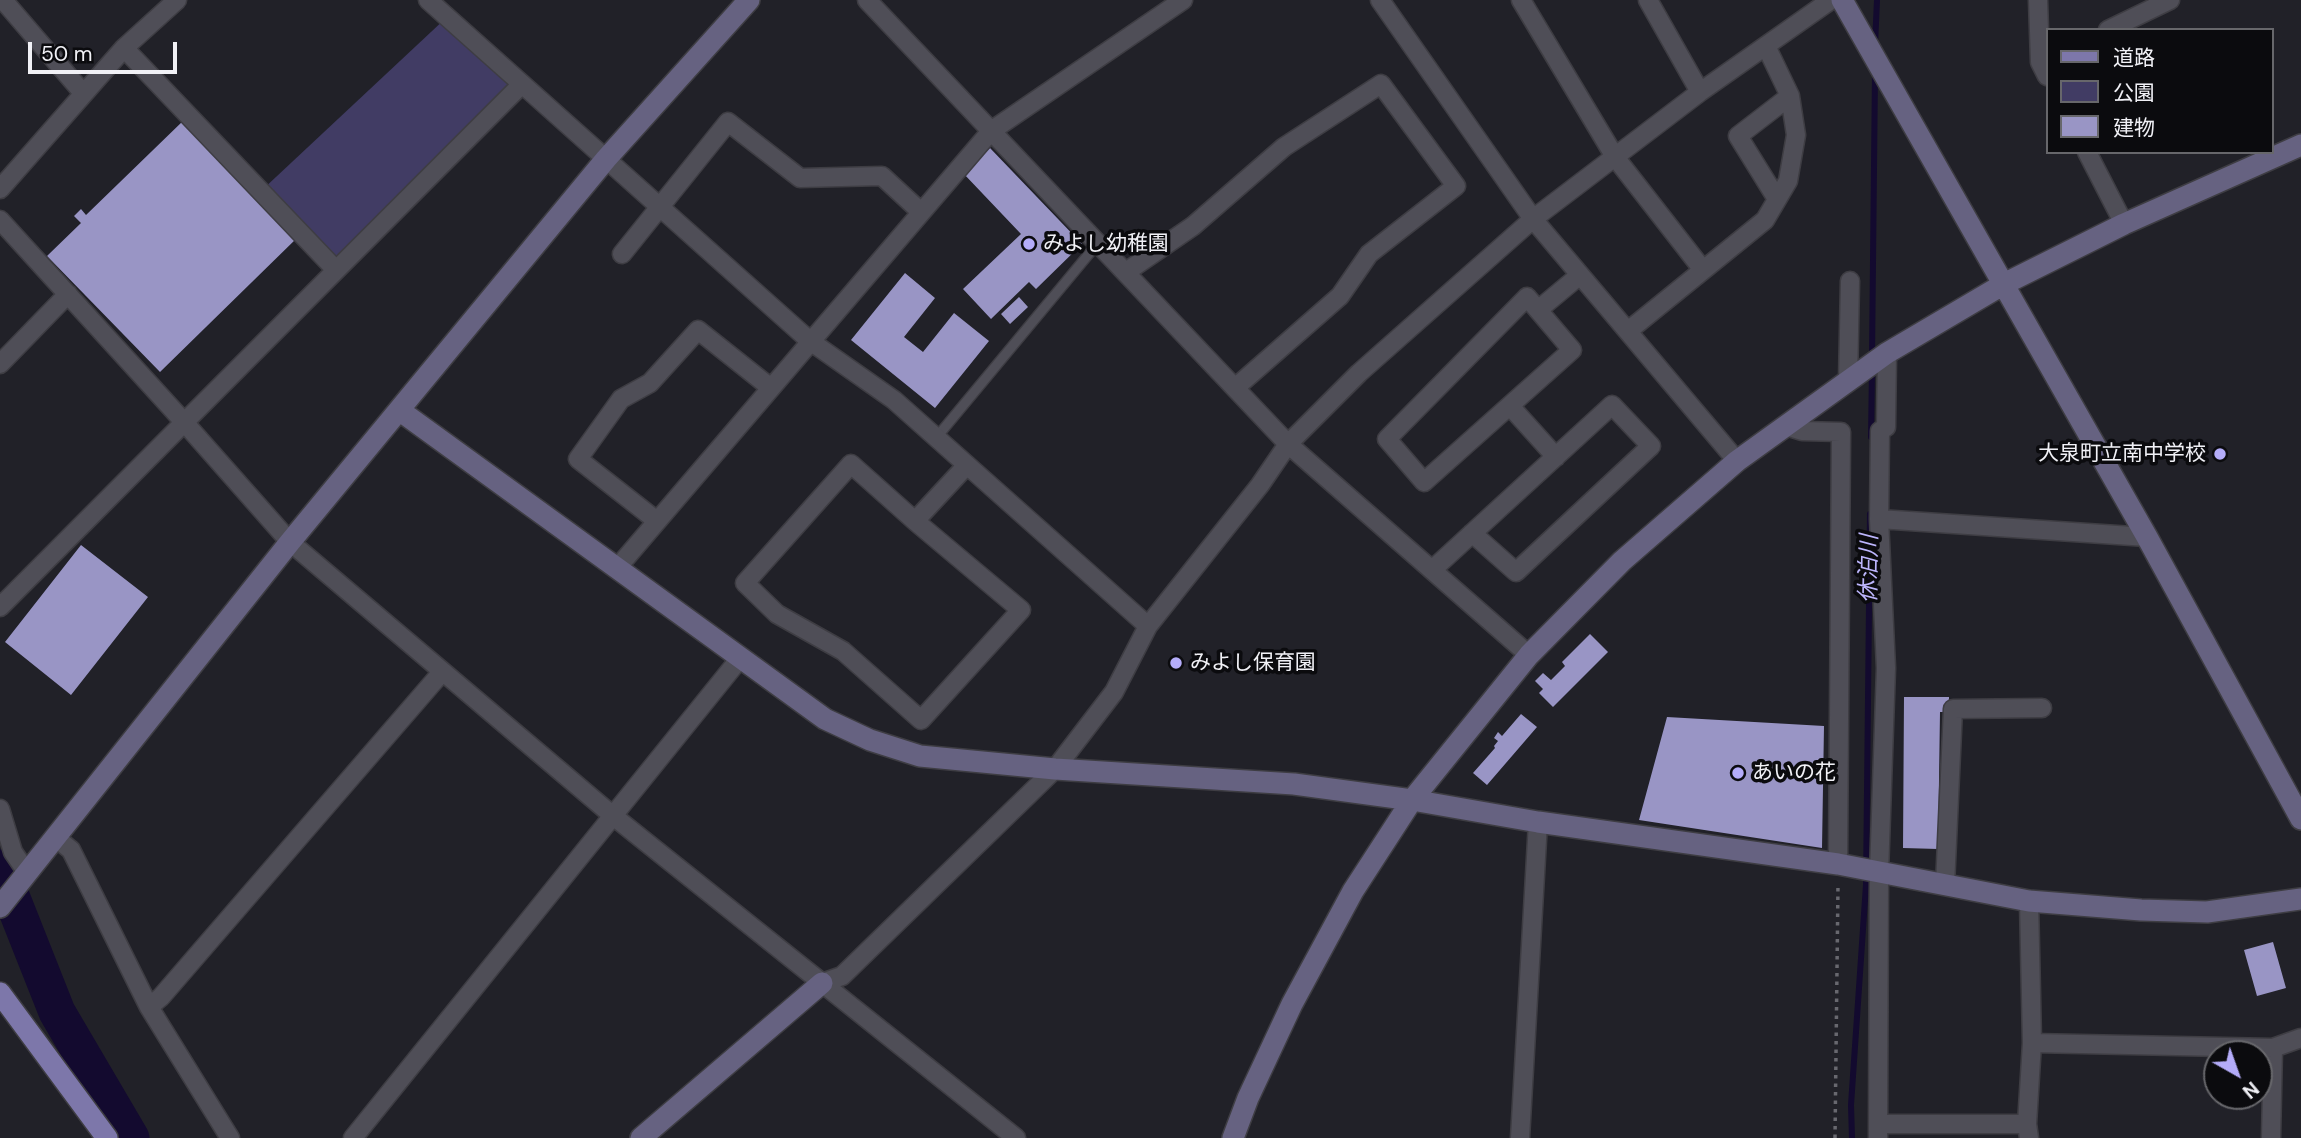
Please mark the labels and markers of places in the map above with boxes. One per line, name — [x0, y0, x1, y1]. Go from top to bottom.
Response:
place label: みよし幼稚園 — [1043, 231, 1169, 257]
marker: みよし幼稚園 — [1021, 236, 1037, 252]
place label: 大泉町立南中学校 — [2038, 441, 2206, 467]
marker: 大泉町立南中学校 — [2212, 446, 2228, 462]
place label: みよし保育園 — [1190, 650, 1316, 676]
marker: みよし保育園 — [1168, 655, 1184, 671]
place label: あいの花 — [1752, 760, 1836, 786]
marker: あいの花 — [1730, 765, 1746, 781]

